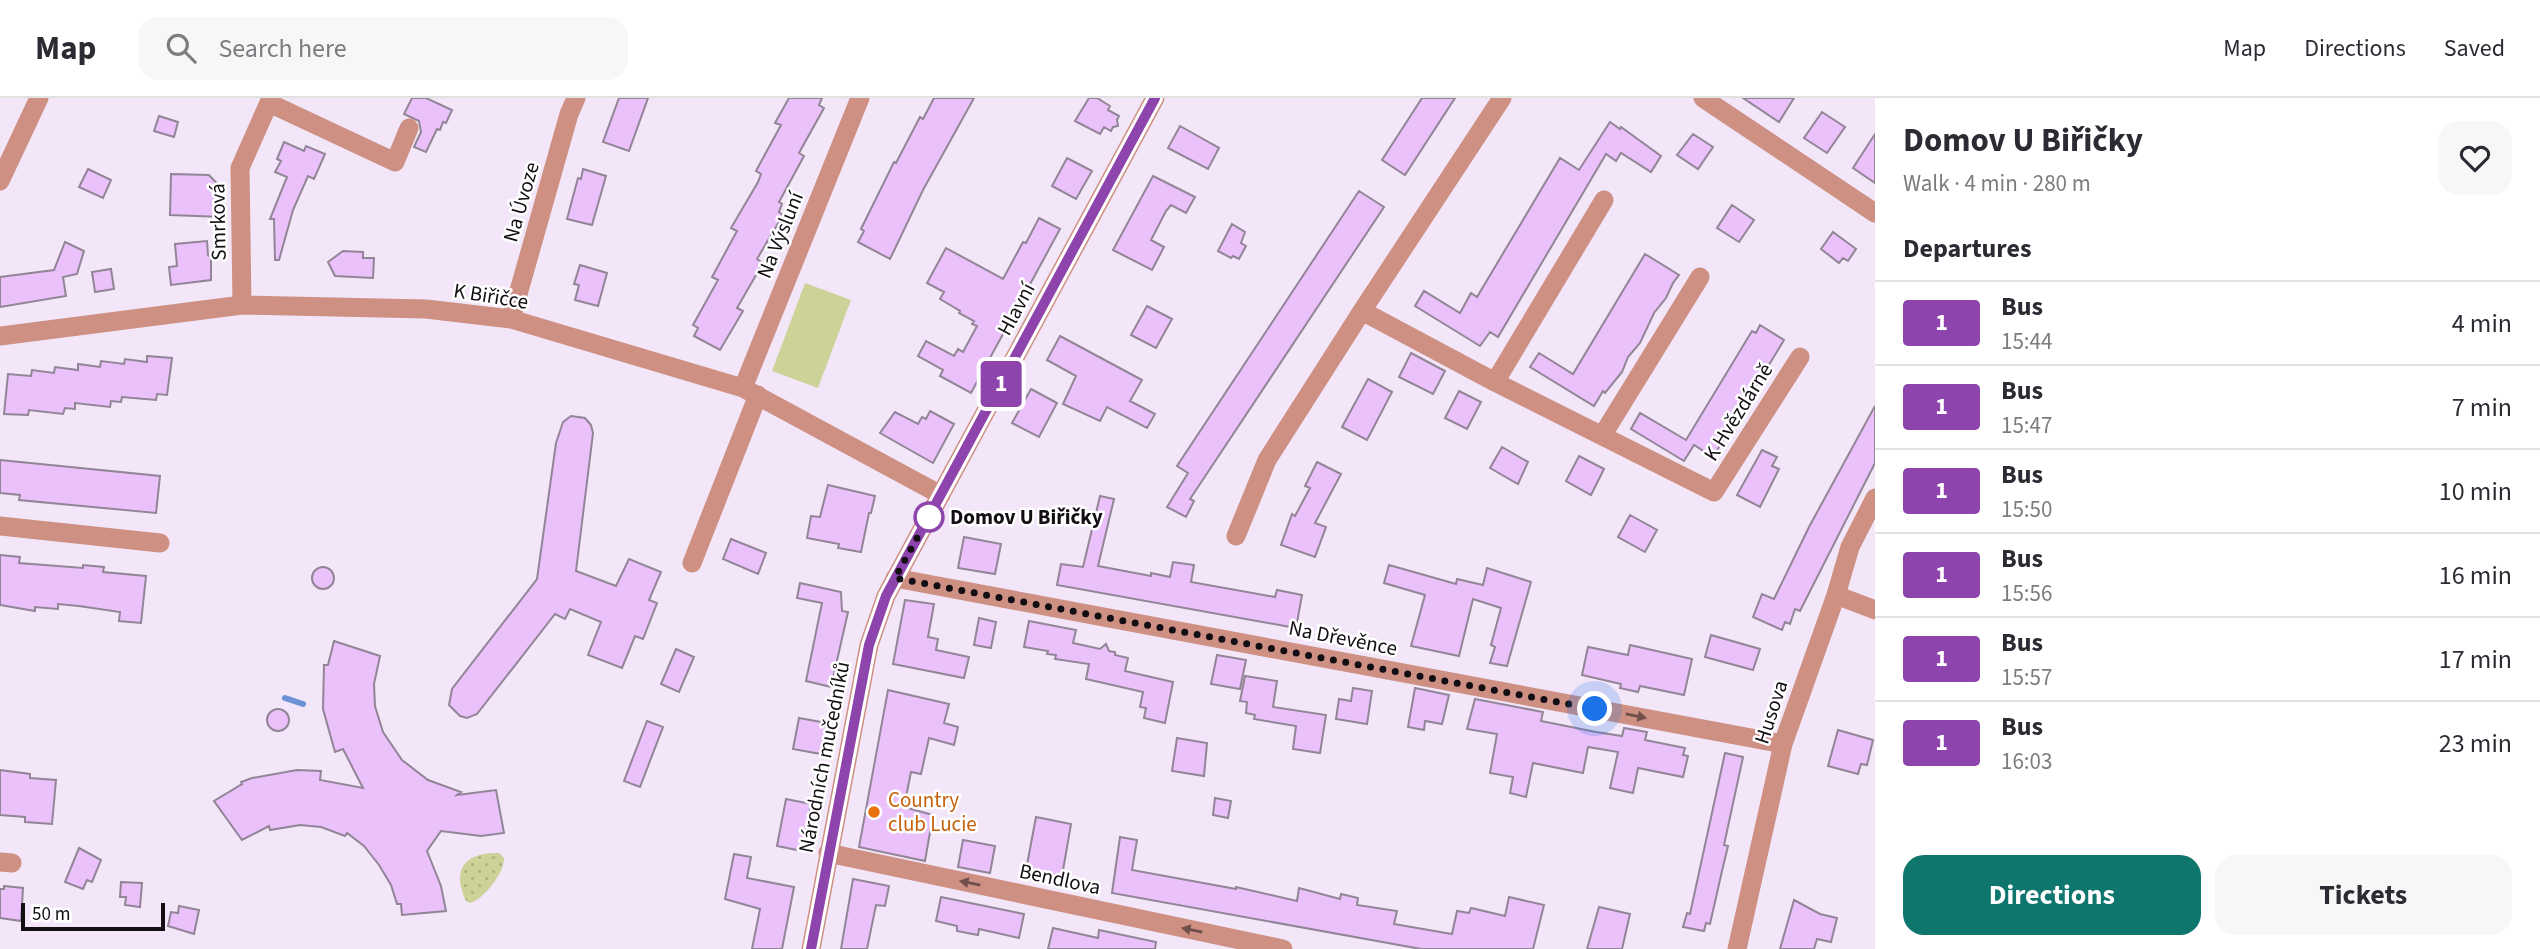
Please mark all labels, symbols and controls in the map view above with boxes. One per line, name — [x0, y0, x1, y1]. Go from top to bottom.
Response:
search box — [138, 17, 628, 80]
text: Map — [35, 25, 96, 72]
icon: search — [162, 29, 200, 67]
text: Search here — [218, 30, 347, 67]
text: Map — [2223, 31, 2266, 66]
text: Directions — [2304, 31, 2406, 66]
text: Saved — [2444, 31, 2505, 66]
text: Domov U Biřičky — [1903, 117, 2143, 164]
button: heart — [2438, 121, 2512, 195]
street label: Na Úvoze — [495, 158, 547, 246]
text: Walk · 4 min · 280 m — [1903, 167, 2091, 200]
street label: Smrková — [202, 183, 234, 261]
street label: Na Výsluní — [749, 186, 811, 283]
text: Departures — [1903, 230, 2031, 267]
street label: K Biřičce — [452, 275, 530, 317]
street label: Hlavní — [990, 276, 1043, 341]
text: Bus — [2001, 288, 2043, 325]
text: 1 — [1935, 305, 1948, 340]
text: 4 min — [2452, 305, 2512, 342]
text: 15:44 — [2001, 325, 2052, 358]
street label: K Hvězdárně — [1696, 357, 1780, 467]
line badge: 1 — [978, 361, 1024, 407]
text: 1 — [995, 366, 1007, 401]
text: Bus — [2001, 372, 2043, 409]
text: 1 — [1935, 389, 1948, 424]
text: 7 min — [2452, 389, 2512, 426]
text: 15:47 — [2001, 409, 2052, 442]
text: Bus — [2001, 456, 2043, 493]
text: 1 — [1935, 473, 1948, 508]
text: 10 min — [2439, 473, 2512, 510]
text: 15:50 — [2001, 493, 2052, 526]
marker: Domov U Biřičky — [914, 502, 944, 532]
place label: Domov U Biřičky — [950, 502, 1103, 532]
text: Bus — [2001, 540, 2043, 577]
text: 1 — [1935, 557, 1948, 592]
text: 16 min — [2439, 557, 2512, 594]
text: 15:56 — [2001, 577, 2052, 610]
street label: Na Dřevěnce — [1286, 613, 1400, 663]
text: Bus — [2001, 624, 2043, 661]
text: 1 — [1935, 641, 1948, 676]
text: 17 min — [2439, 641, 2512, 678]
street label: Národních mučedníků — [791, 659, 857, 855]
text: 15:57 — [2001, 661, 2052, 694]
street label: Husova — [1747, 676, 1795, 748]
your location — [1577, 691, 1612, 726]
text: Bus — [2001, 708, 2043, 745]
one-way arrow — [1625, 711, 1647, 722]
text: 1 — [1935, 725, 1948, 760]
text: 23 min — [2439, 725, 2512, 762]
text: 16:03 — [2001, 745, 2052, 778]
place label: Country club Lucie — [888, 785, 977, 839]
marker: Country club Lucie — [866, 804, 882, 820]
button: Directions — [1903, 855, 2201, 935]
button: Tickets — [2215, 855, 2512, 935]
street label: Bendlova — [1017, 856, 1103, 902]
one-way arrow — [959, 878, 981, 889]
scale bar — [21, 900, 164, 932]
text: 50 m — [32, 901, 70, 928]
one-way arrow — [1181, 924, 1203, 935]

